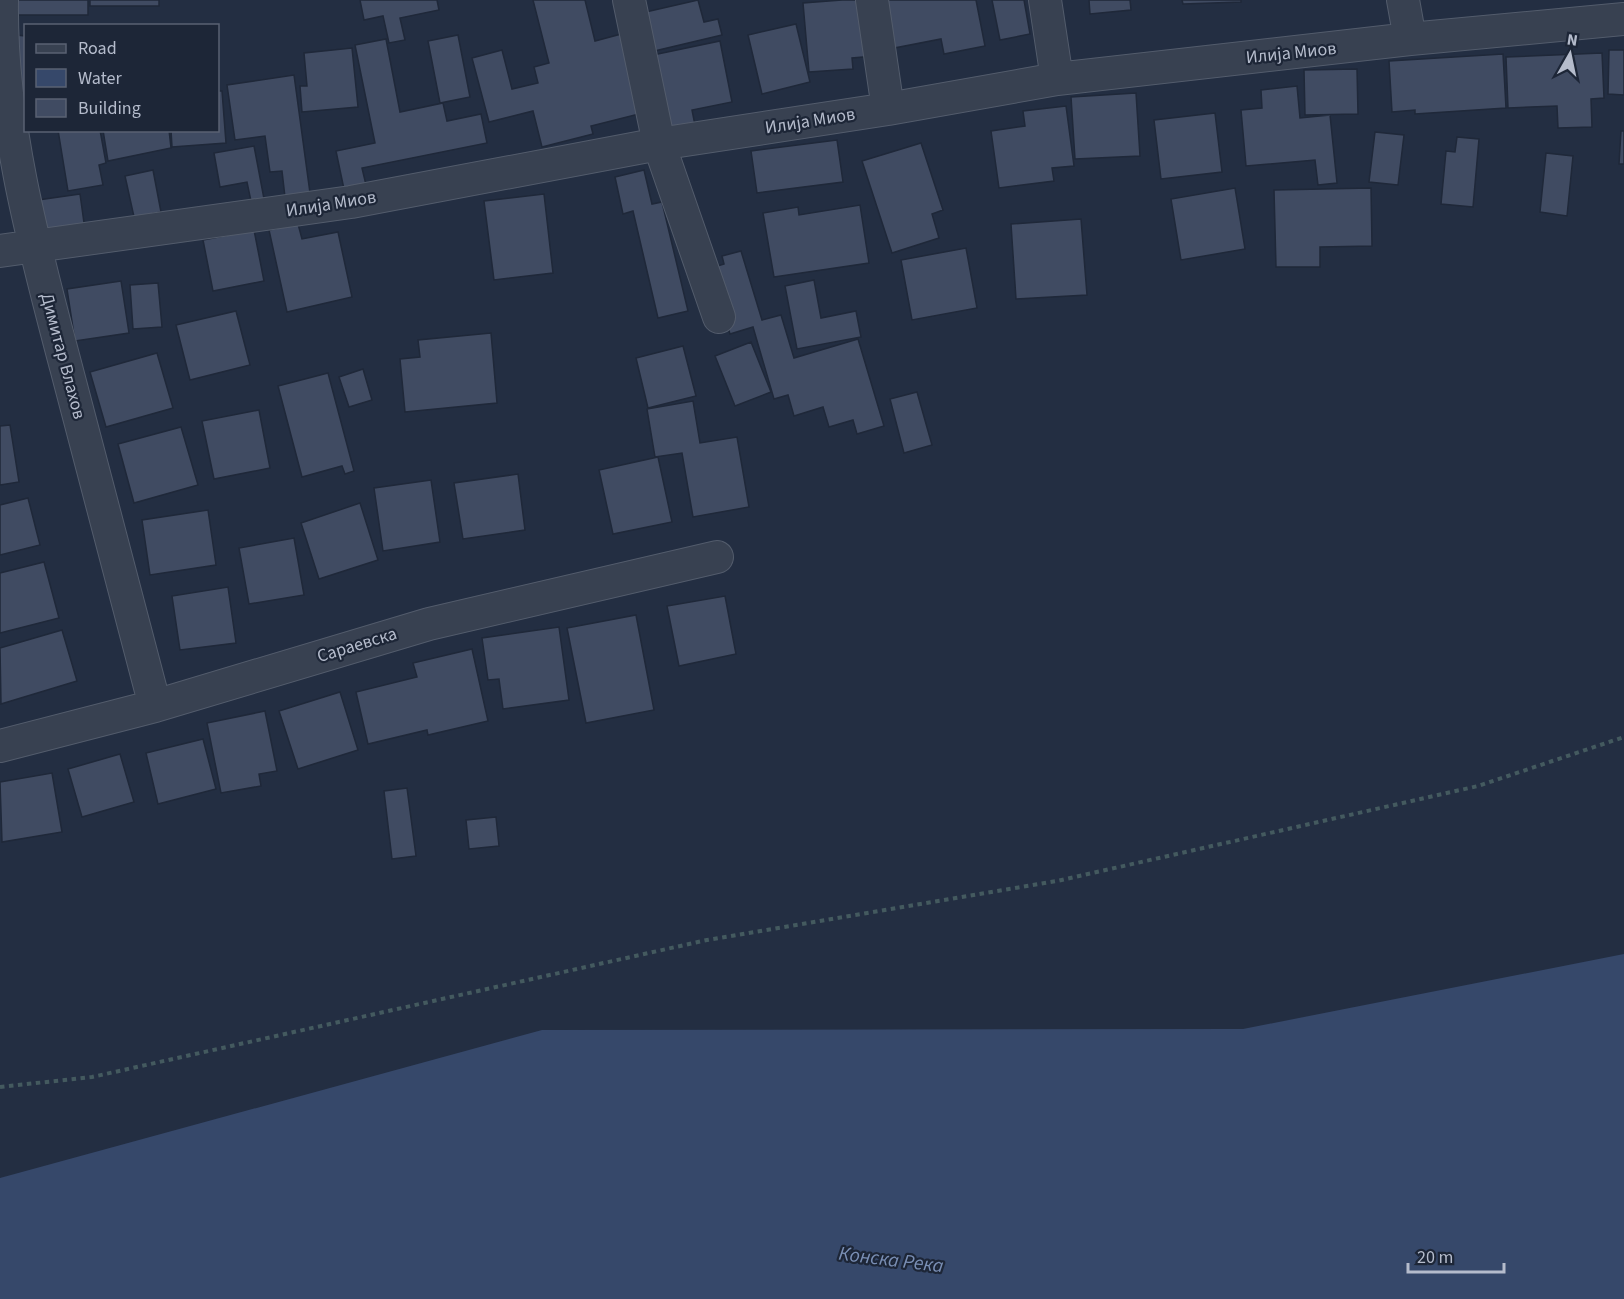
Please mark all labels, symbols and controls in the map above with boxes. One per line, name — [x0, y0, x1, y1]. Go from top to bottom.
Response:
legend — [24, 24, 219, 132]
north arrow — [1540, 24, 1600, 84]
text: N — [1565, 28, 1579, 52]
text: Road — [78, 36, 117, 61]
street label: Илија Миов — [1245, 36, 1337, 70]
text: Water — [78, 66, 122, 91]
text: Building — [78, 96, 141, 121]
street label: Илија Миов — [763, 102, 857, 140]
street label: Илија Миов — [284, 185, 378, 223]
street label: Димитар Влахов — [34, 290, 92, 422]
street label: Сараевска — [314, 621, 400, 669]
scale bar — [1408, 1236, 1504, 1274]
water label: Конска Река — [837, 1240, 945, 1280]
text: 20 m — [1417, 1245, 1453, 1270]

